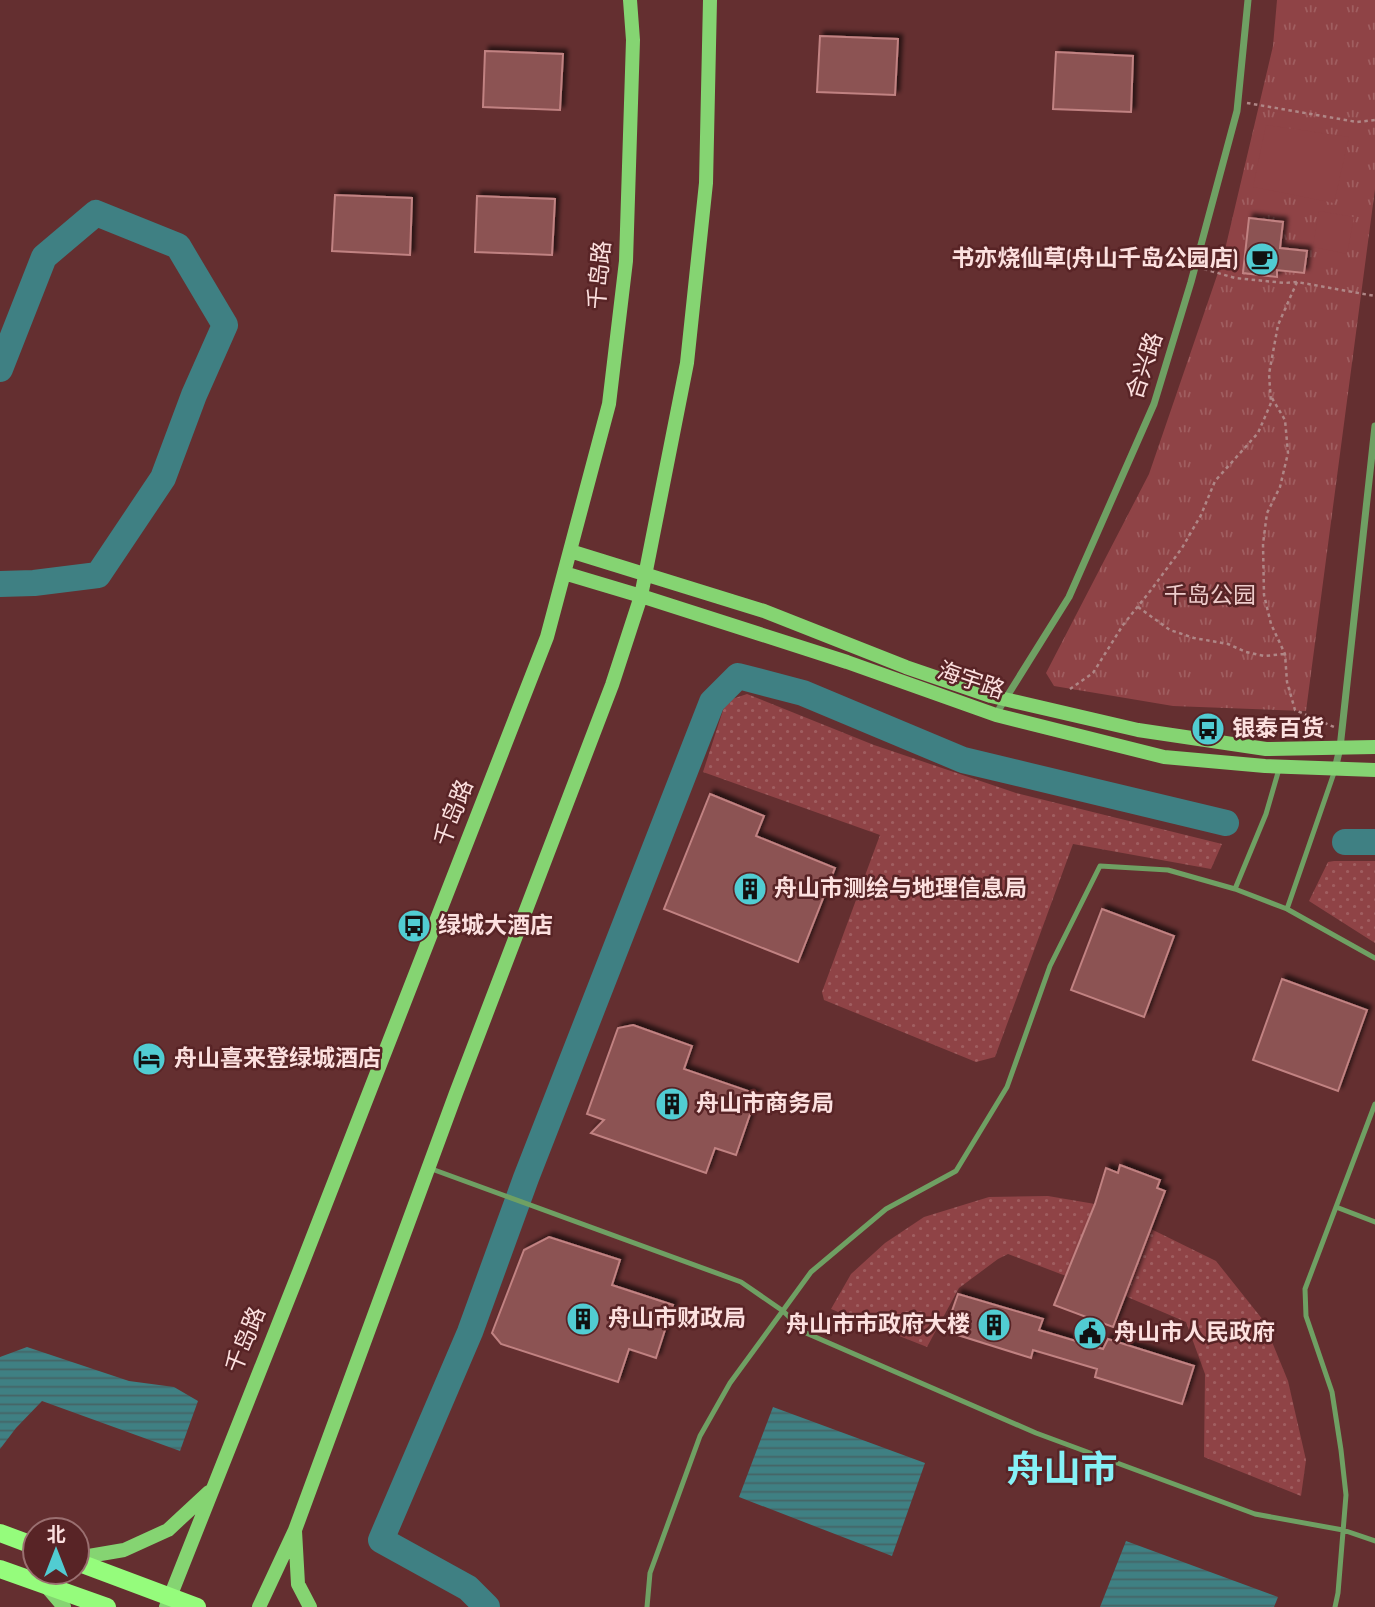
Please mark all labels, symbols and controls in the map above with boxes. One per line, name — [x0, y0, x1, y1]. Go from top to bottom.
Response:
street label: 千岛路 — [583, 239, 617, 311]
cafe icon: 书亦烧仙草(舟山千岛公园店) — [1243, 240, 1281, 278]
place label: 书亦烧仙草(舟山千岛公园店) — [951, 245, 1238, 273]
street label: 合兴路 — [1121, 329, 1169, 403]
park label: 千岛公园 — [1164, 582, 1256, 610]
street label: 海宇路 — [934, 657, 1008, 705]
bus stop icon: 银泰百货 — [1189, 710, 1227, 748]
place label: 银泰百货 — [1232, 715, 1324, 743]
street label: 千岛路 — [429, 776, 479, 850]
building icon: 舟山市测绘与地理信息局 — [731, 870, 769, 908]
place label: 舟山市测绘与地理信息局 — [774, 875, 1027, 903]
bus stop icon: 绿城大酒店 — [395, 907, 433, 945]
place label: 绿城大酒店 — [438, 912, 553, 940]
hotel icon: 舟山喜来登绿城酒店 — [130, 1040, 168, 1078]
place label: 舟山喜来登绿城酒店 — [174, 1045, 381, 1073]
building icon: 舟山市商务局 — [653, 1085, 691, 1123]
place label: 舟山市商务局 — [696, 1090, 834, 1118]
building icon: 舟山市财政局 — [564, 1300, 602, 1338]
street label: 千岛路 — [220, 1303, 272, 1377]
place label: 舟山市财政局 — [608, 1305, 746, 1333]
building icon: 舟山市市政府大楼 — [975, 1306, 1013, 1344]
place label: 舟山市市政府大楼 — [786, 1311, 970, 1339]
public building icon: 舟山市人民政府 — [1071, 1314, 1109, 1352]
place label: 舟山市人民政府 — [1114, 1319, 1275, 1347]
district label: 舟山市 — [1007, 1449, 1118, 1493]
north arrow — [21, 1516, 91, 1586]
text: 北 — [46, 1524, 66, 1547]

